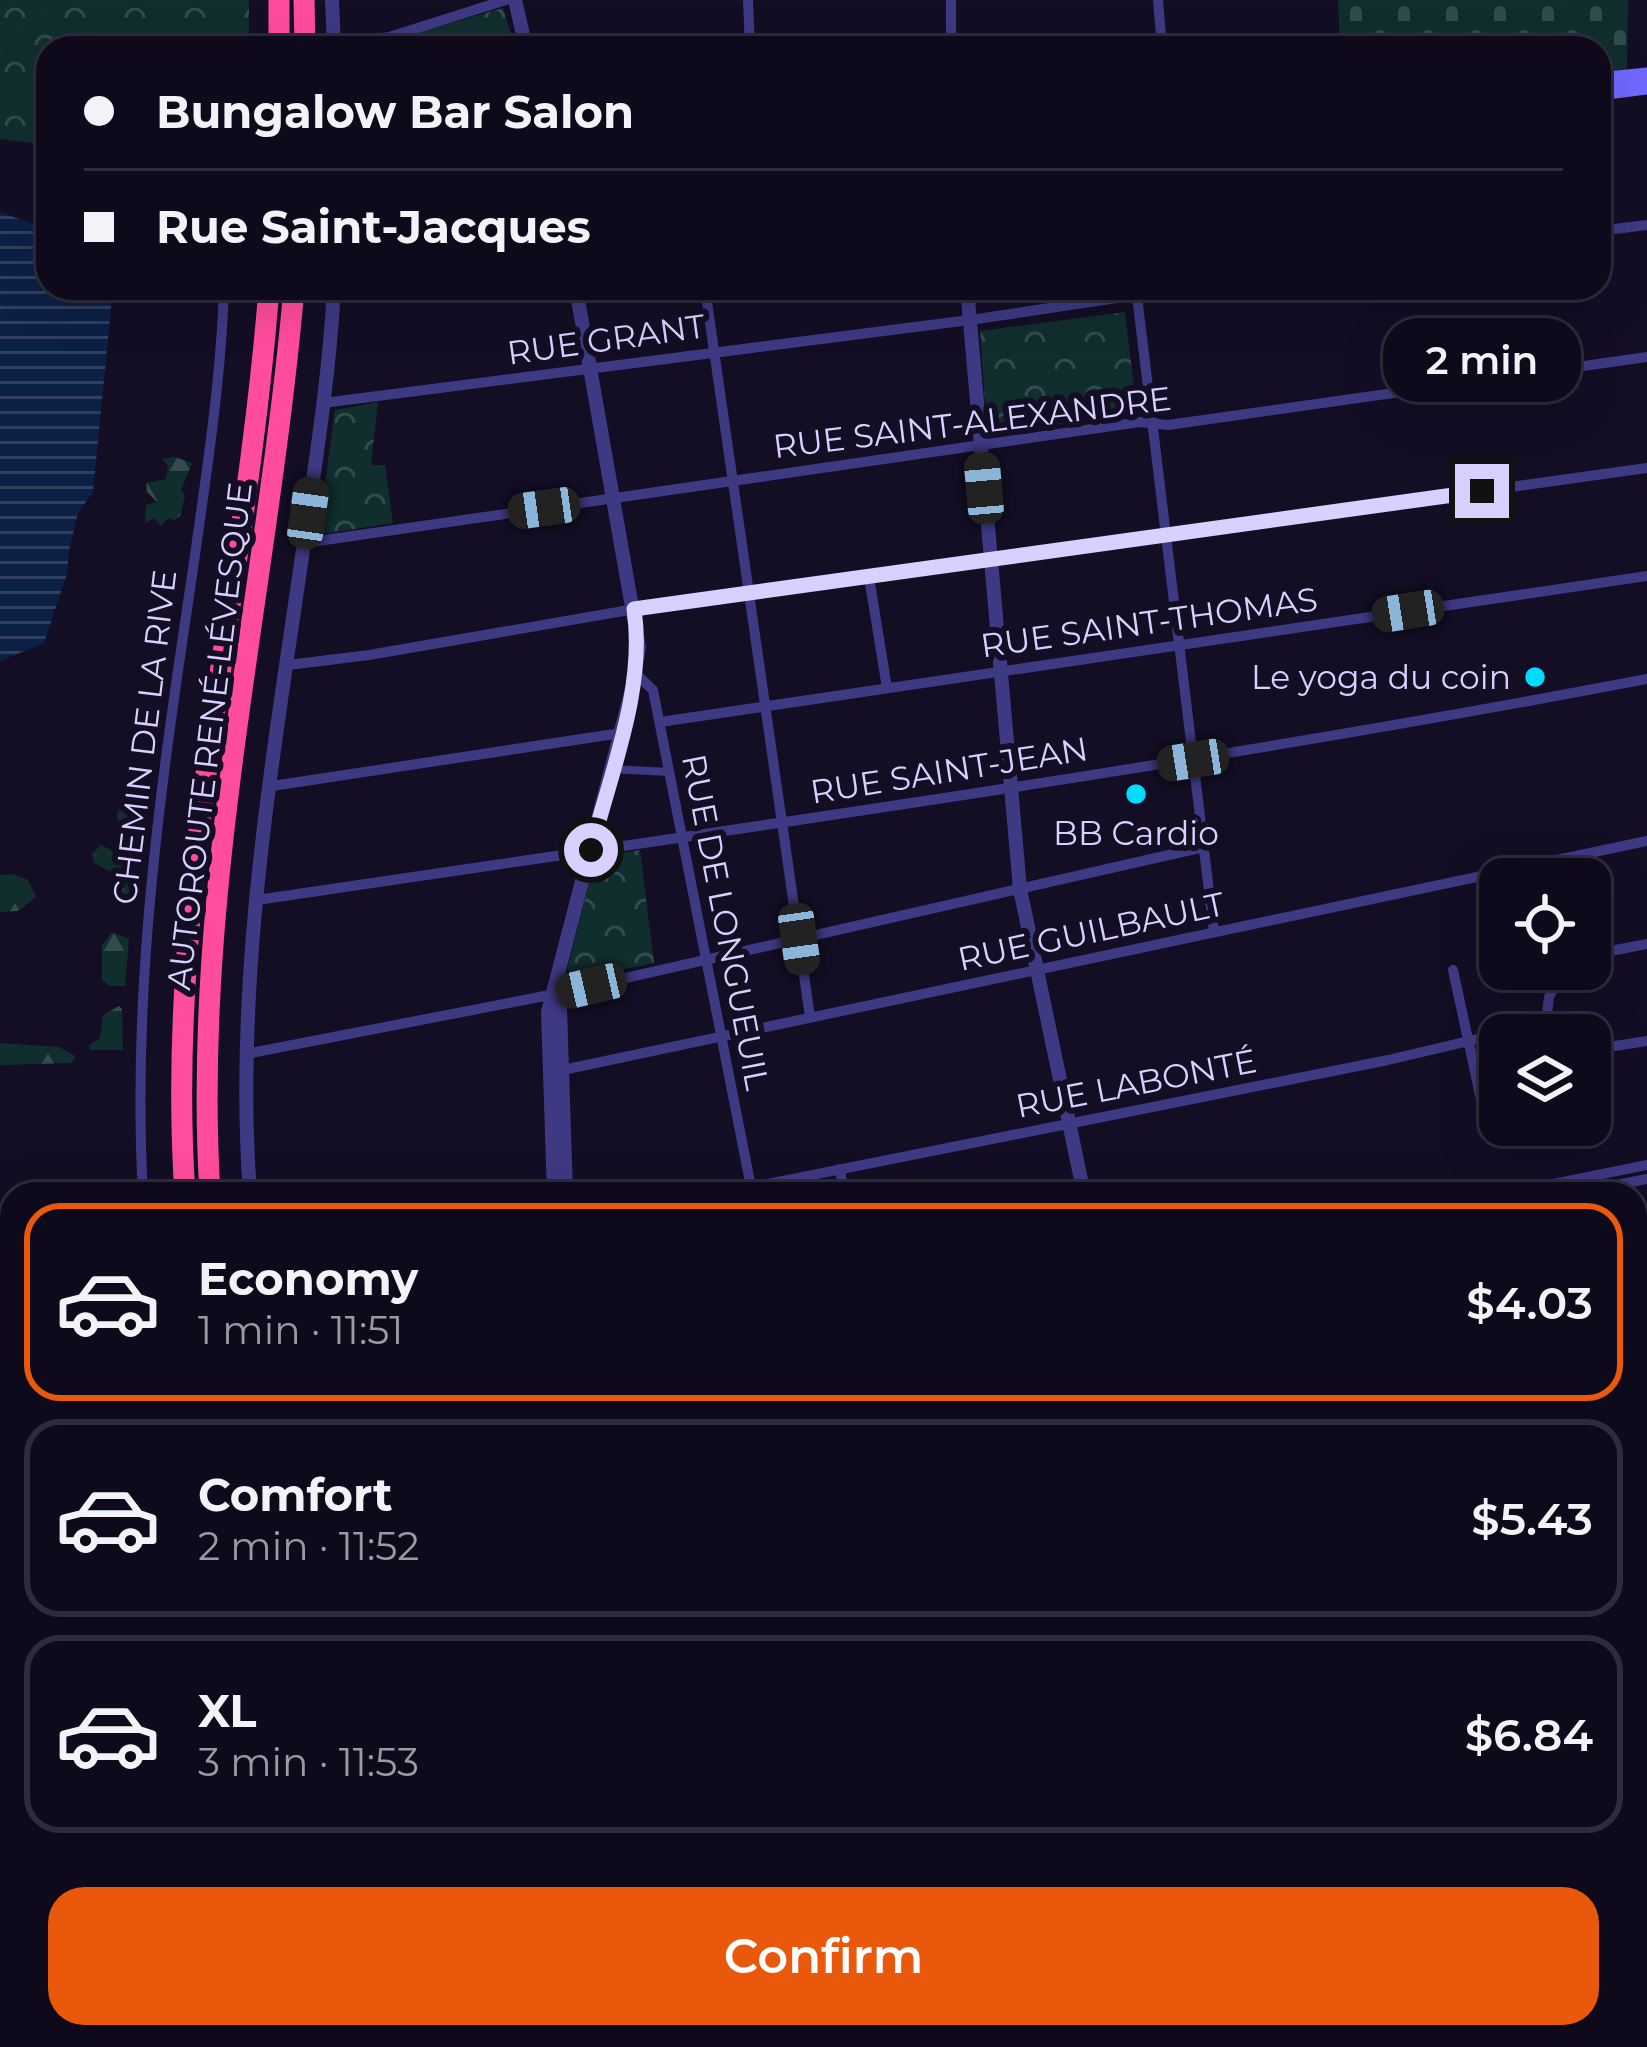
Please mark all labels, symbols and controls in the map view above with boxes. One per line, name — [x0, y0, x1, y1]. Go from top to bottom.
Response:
text: Bungalow Bar Salon — [156, 84, 634, 139]
text: Rue Saint-Jacques — [156, 199, 591, 254]
street label: RUE GRANT — [504, 305, 708, 373]
callout: 2 min — [1383, 317, 1581, 401]
text: 2 min — [1426, 336, 1538, 384]
street label: RUE SAINT-ALEXANDRE — [771, 378, 1173, 466]
car — [963, 451, 1005, 525]
route end — [1455, 464, 1509, 518]
car — [285, 475, 331, 551]
street label: AUTOROUTE RENÉ-LÉVESQUE — [158, 480, 260, 992]
car — [506, 485, 582, 531]
street label: CHEMIN DE LA RIVE — [104, 567, 184, 907]
street label: RUE SAINT-THOMAS — [978, 579, 1320, 665]
car — [1370, 588, 1446, 634]
place label: Le yoga du coin — [1251, 657, 1511, 697]
marker: Le yoga du coin — [1522, 664, 1548, 690]
street label: RUE SAINT-JEAN — [807, 728, 1091, 812]
car — [1155, 737, 1231, 783]
street label: RUE DE LONGUEUIL — [674, 751, 778, 1094]
marker: BB Cardio — [1123, 781, 1149, 807]
place label: BB Cardio — [1053, 813, 1219, 853]
route start — [564, 823, 618, 877]
map controls — [1479, 858, 1611, 1146]
button: locate — [1479, 858, 1611, 990]
street label: RUE GUILBAULT — [954, 883, 1228, 979]
car — [776, 901, 822, 977]
car — [552, 960, 630, 1012]
button: layers — [1479, 1014, 1611, 1146]
street label: RUE LABONTÉ — [1012, 1040, 1260, 1126]
icon: car — [54, 1248, 162, 1356]
text: Economy — [198, 1251, 418, 1306]
text: $4.03 — [1466, 1275, 1593, 1330]
text: 1 min · 11:51 — [198, 1306, 403, 1354]
icon: car — [54, 1464, 162, 1572]
text: Comfort — [198, 1467, 393, 1522]
text: $5.43 — [1471, 1491, 1593, 1546]
text: 2 min · 11:52 — [198, 1522, 419, 1570]
icon: car — [54, 1680, 162, 1788]
text: XL — [198, 1683, 256, 1738]
text: $6.84 — [1465, 1707, 1593, 1762]
text: 3 min · 11:53 — [198, 1738, 419, 1786]
button: Confirm — [48, 1887, 1599, 2025]

